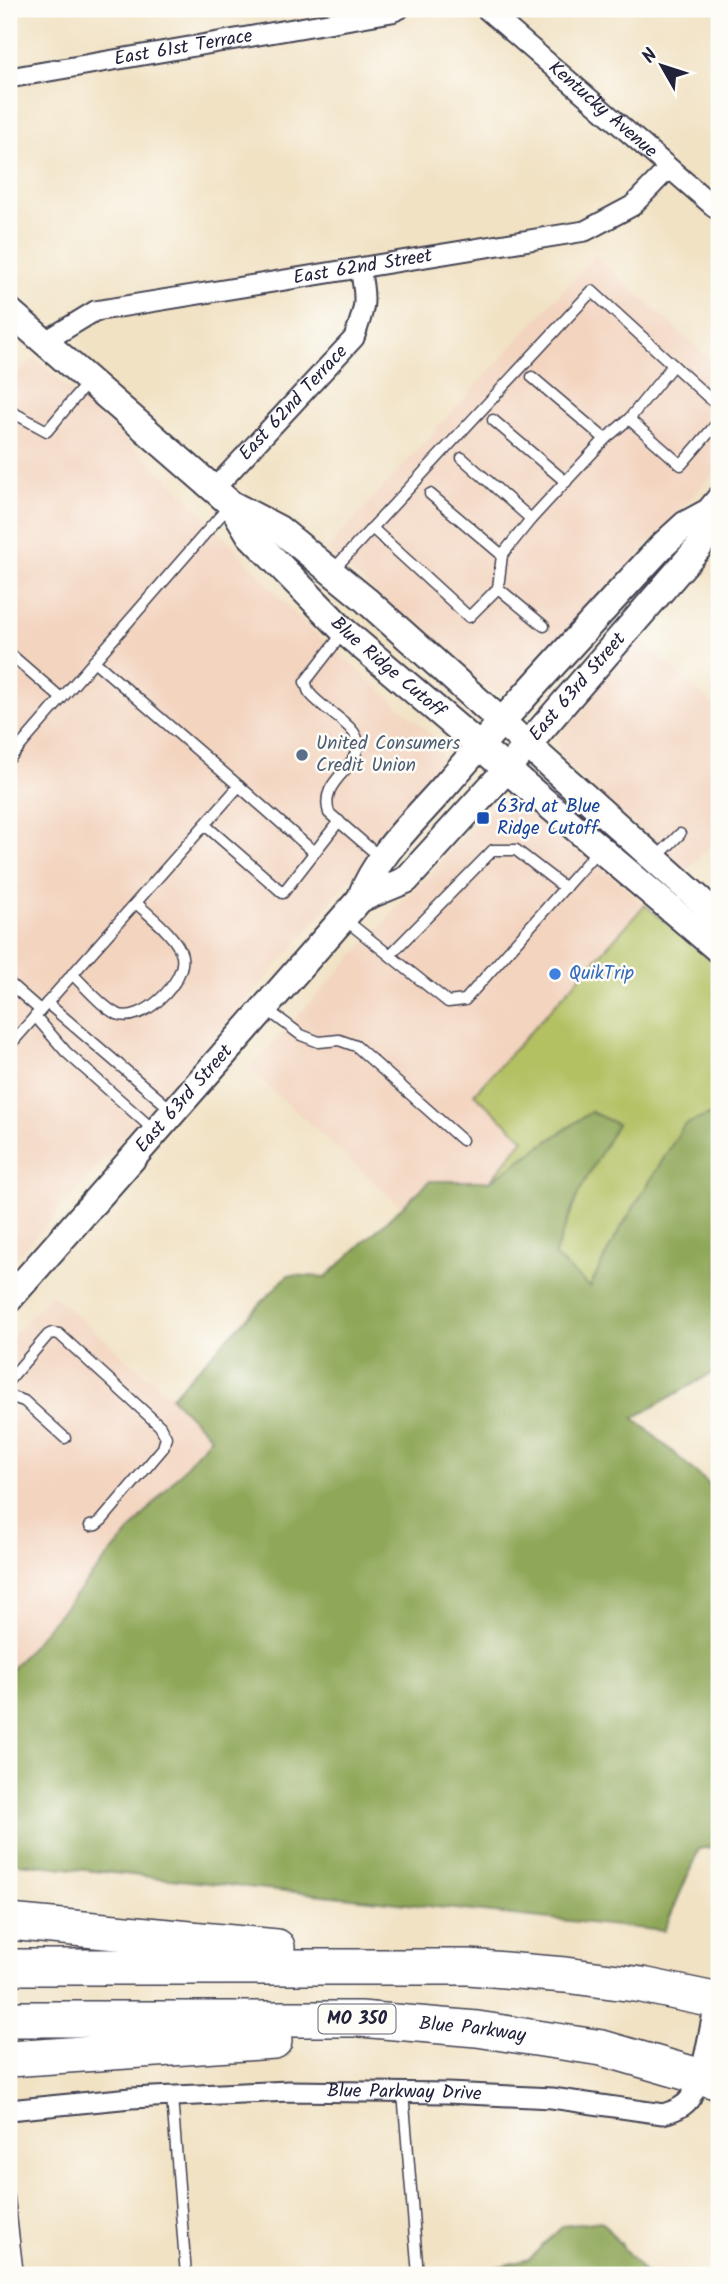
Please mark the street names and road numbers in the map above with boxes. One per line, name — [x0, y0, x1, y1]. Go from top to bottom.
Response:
street label: East 61st Terrace — [112, 21, 255, 75]
street label: Kentucky Avenue — [541, 54, 664, 166]
street label: East 62nd Street — [291, 241, 435, 293]
street label: East 62nd Terrace — [232, 338, 356, 468]
street label: Blue Ridge Cutoff — [323, 610, 453, 727]
street label: East 63rd Street — [522, 625, 634, 748]
street label: East 63rd Street — [128, 1037, 241, 1160]
road number: MO 350 — [318, 2005, 396, 2034]
street label: Blue Parkway — [418, 2009, 529, 2051]
street label: Blue Parkway Drive — [327, 2076, 483, 2110]

